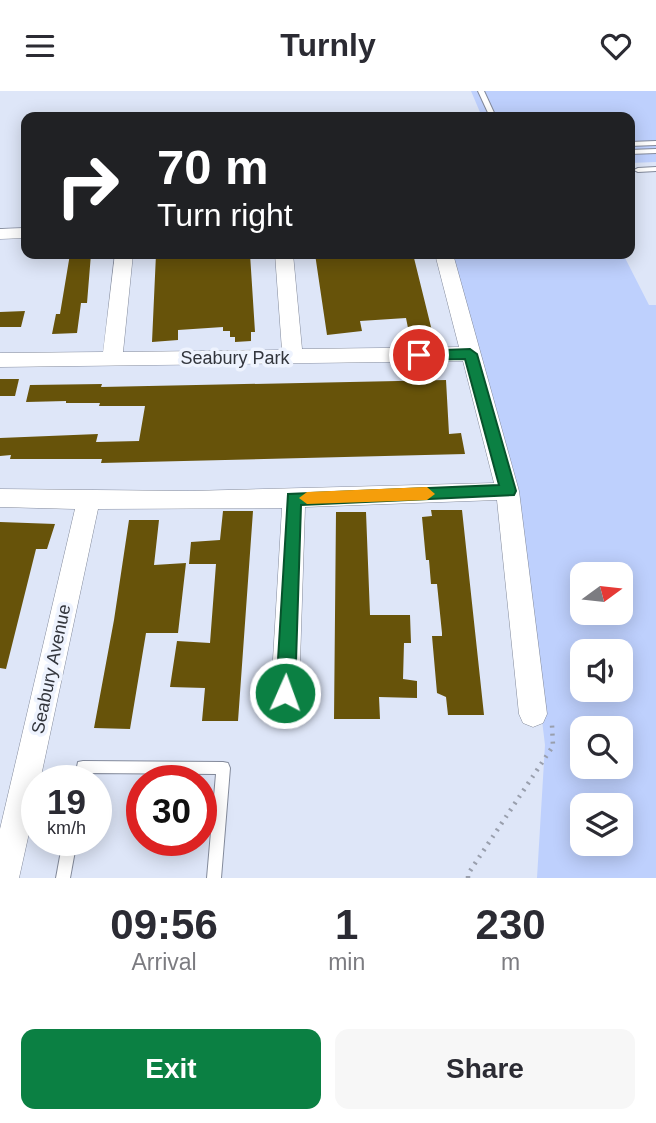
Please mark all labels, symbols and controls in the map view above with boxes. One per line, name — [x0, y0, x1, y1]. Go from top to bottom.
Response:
icon: menu — [21, 27, 59, 65]
text: Turnly — [280, 27, 376, 63]
icon: heart — [597, 27, 635, 65]
icon: right — [42, 140, 133, 231]
text: 70 m — [157, 140, 269, 194]
text: Turn right — [157, 197, 293, 233]
pin — [389, 325, 449, 385]
icon: arrive — [400, 336, 438, 374]
street label: Seabury Park — [180, 348, 291, 368]
north arrow — [570, 562, 634, 625]
map controls — [570, 562, 633, 856]
street label: Seabury Avenue — [28, 602, 74, 736]
button: sound — [570, 639, 633, 702]
position arrow — [248, 656, 322, 730]
button: search — [570, 716, 633, 779]
speed limit sign: 30 — [126, 765, 217, 856]
text: 19 — [47, 782, 86, 821]
button: layers — [570, 793, 633, 856]
text: km/h — [47, 818, 86, 838]
text: 09:56 — [110, 901, 218, 948]
text: 1 — [335, 901, 358, 948]
text: 230 — [476, 901, 546, 948]
text: Arrival — [131, 949, 197, 975]
text: min — [328, 949, 365, 975]
text: m — [501, 949, 520, 975]
button: Exit — [21, 1029, 321, 1109]
button: Share — [335, 1029, 635, 1109]

